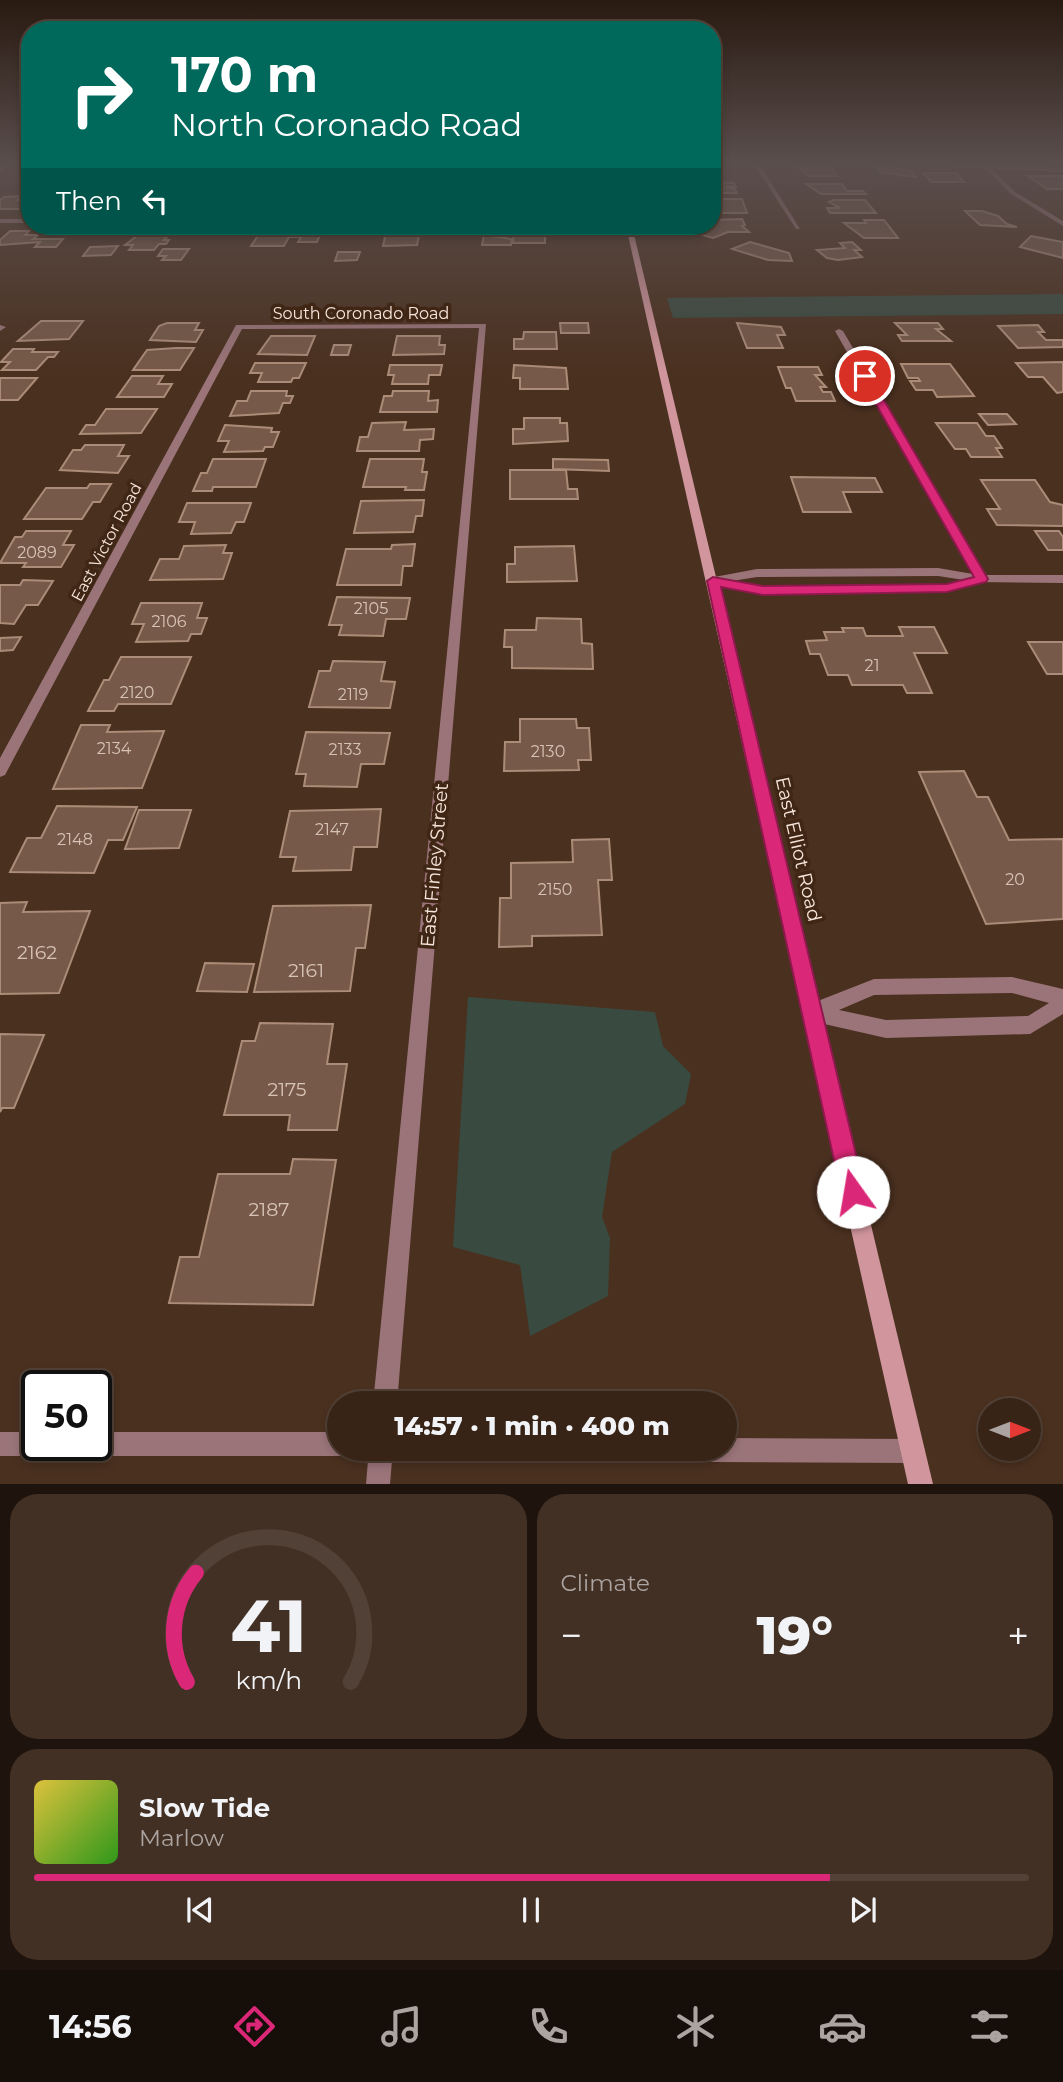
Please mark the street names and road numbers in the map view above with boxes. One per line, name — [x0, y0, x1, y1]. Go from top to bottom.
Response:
street label: South Coronado Road — [273, 304, 449, 323]
street label: East Victor Road — [67, 480, 146, 605]
street label: East Elliot Road — [771, 774, 826, 924]
street label: East Finley Street — [416, 782, 453, 948]

